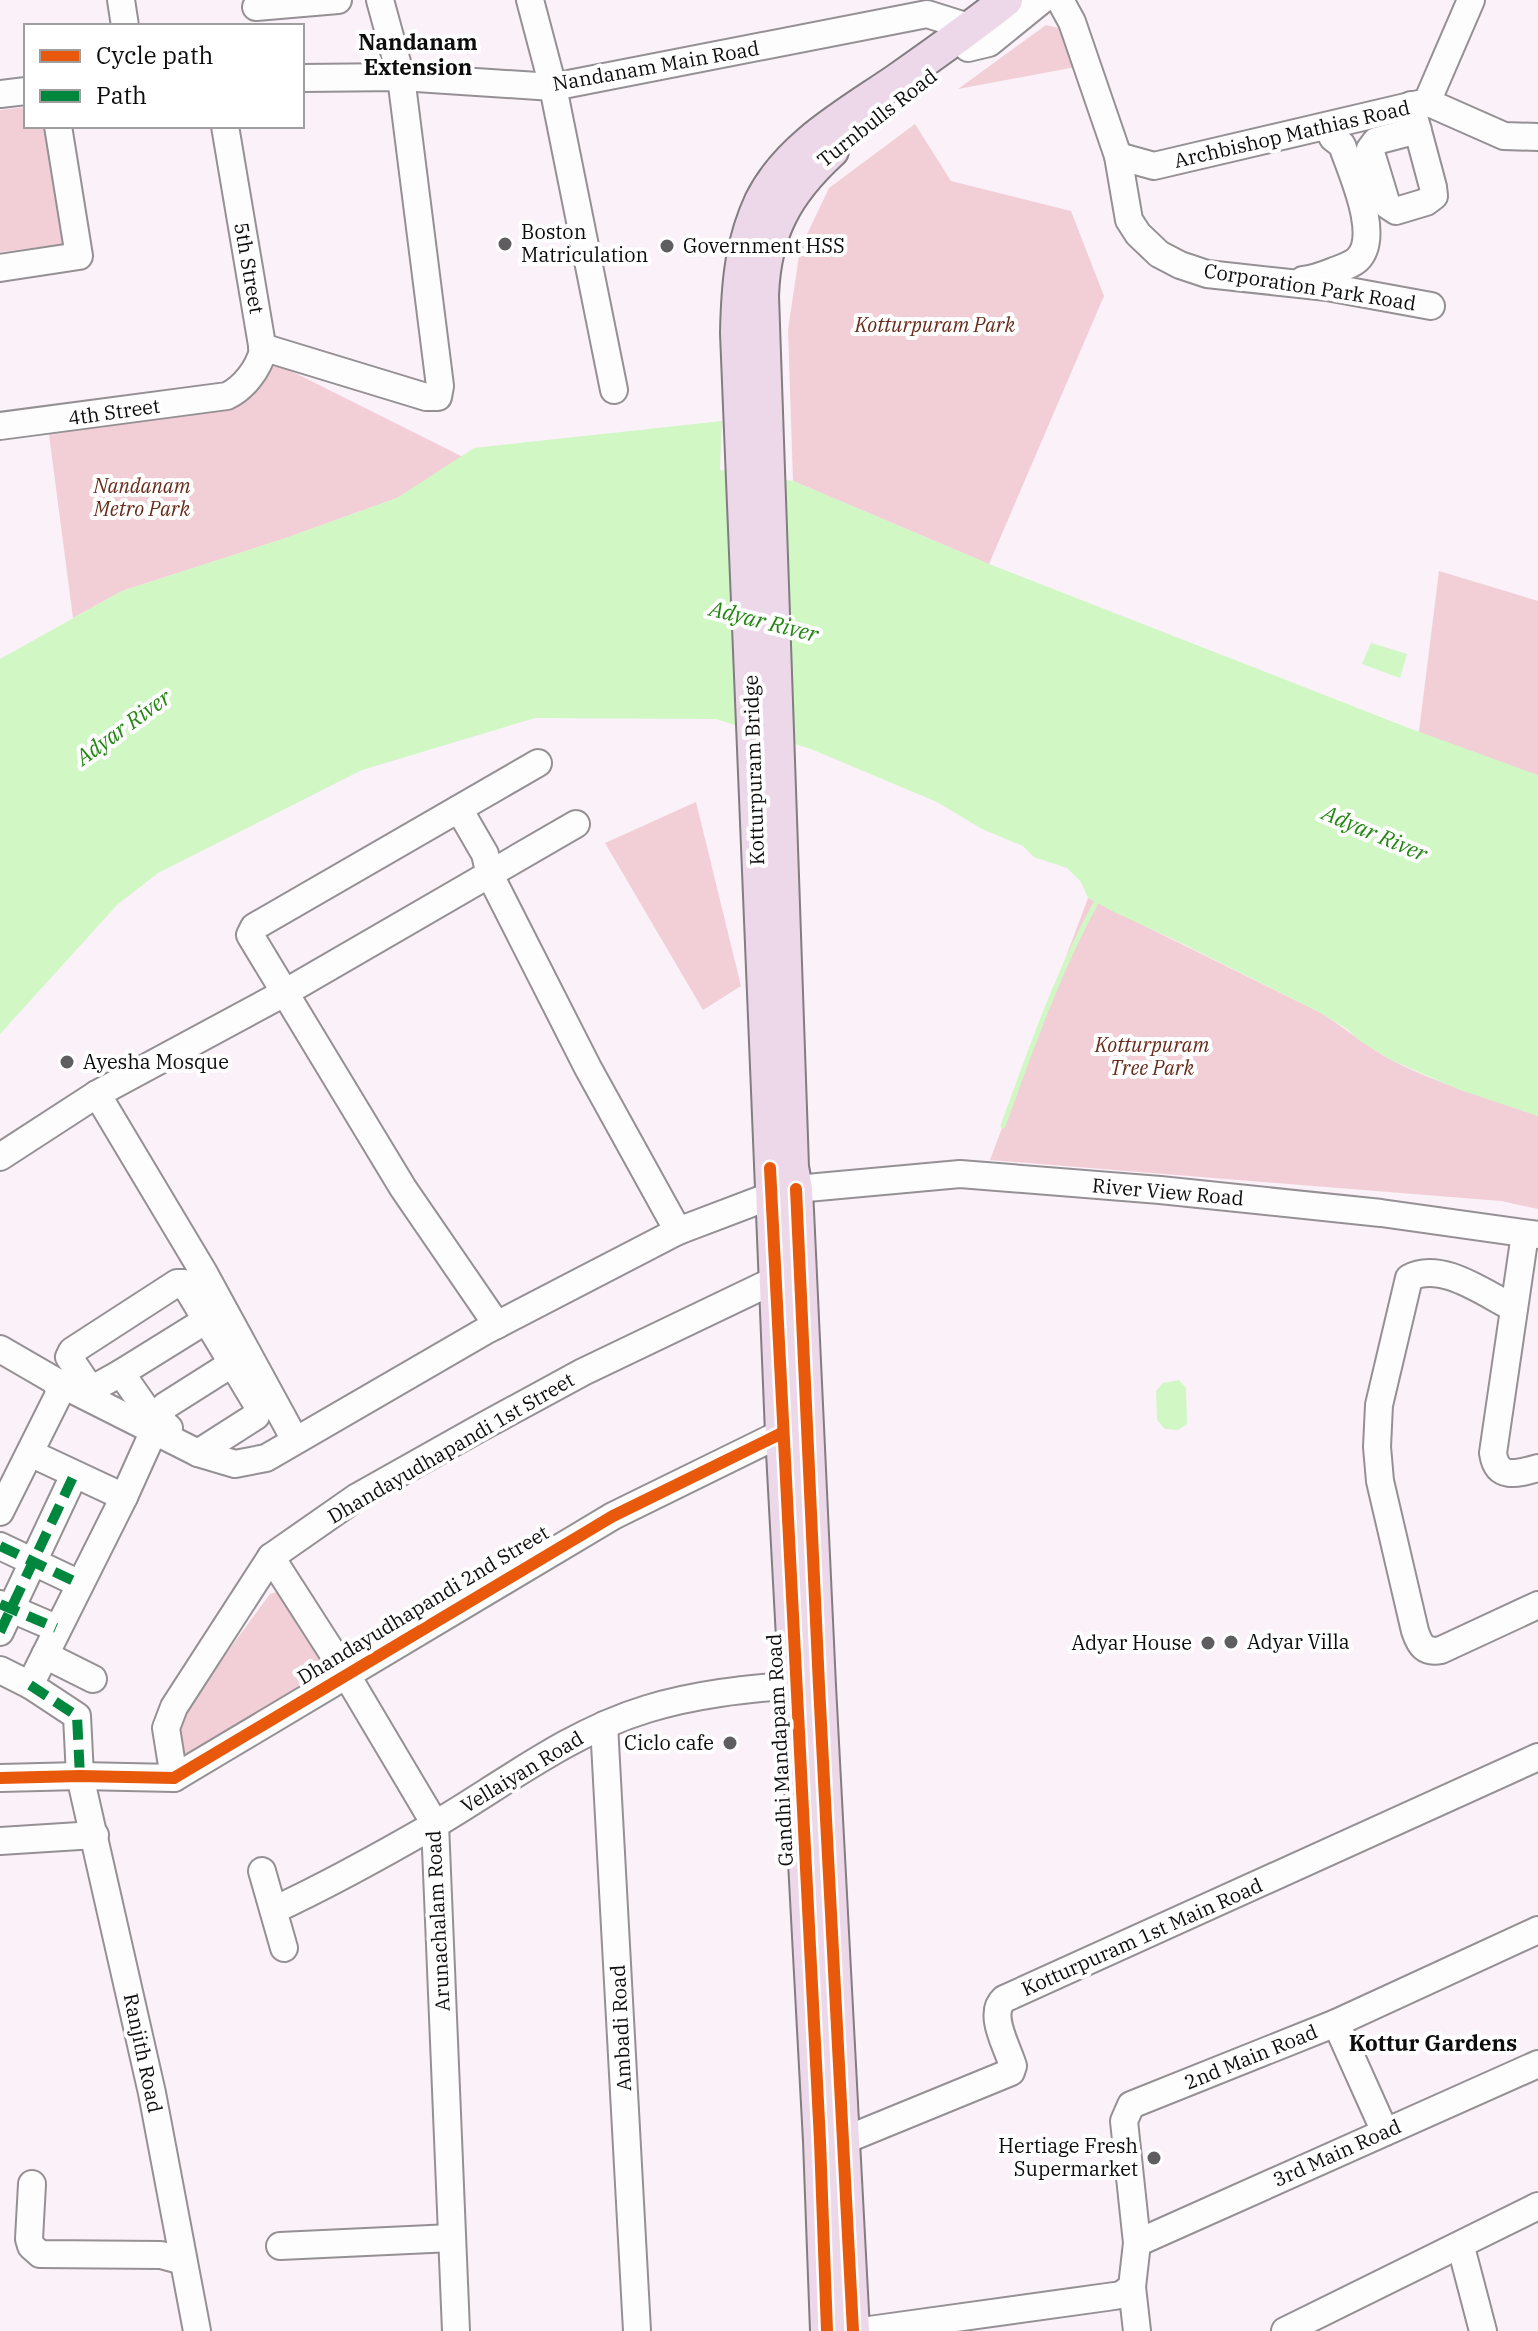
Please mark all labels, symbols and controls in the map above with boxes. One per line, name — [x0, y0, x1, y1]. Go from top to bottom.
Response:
legend — [24, 24, 304, 128]
district label: Nandanam Extension — [358, 27, 478, 81]
street label: Nandanam Main Road — [550, 34, 761, 97]
text: Cycle path — [96, 39, 213, 71]
street label: Turnbulls Road — [811, 62, 942, 173]
text: Path — [96, 79, 147, 111]
street label: Archbishop Mathias Road — [1171, 93, 1412, 174]
place label: Boston Matriculation — [521, 218, 648, 268]
street label: 5th Street — [228, 220, 271, 316]
place label: Government HSS — [683, 232, 845, 259]
marker: Boston Matriculation — [496, 235, 514, 253]
marker: Government HSS — [658, 237, 676, 255]
street label: Corporation Park Road — [1202, 256, 1418, 317]
park label: Kotturpuram Park — [854, 311, 1016, 338]
street label: 4th Street — [66, 392, 162, 431]
park label: Nandanam Metro Park — [92, 472, 191, 522]
water label: Adyar River — [705, 592, 823, 648]
street label: Kotturpuram Bridge — [737, 674, 770, 866]
water label: Adyar River — [68, 681, 177, 772]
water label: Adyar River — [1316, 797, 1433, 868]
park label: Kotturpuram Tree Park — [1094, 1031, 1209, 1081]
place label: Ayesha Mosque — [83, 1048, 229, 1075]
marker: Ayesha Mosque — [58, 1053, 76, 1071]
street label: River View Road — [1091, 1171, 1245, 1212]
street label: Dhandayudhapandi 1st Street — [323, 1366, 579, 1529]
street label: Dhandayudhapandi 2nd Street — [292, 1519, 553, 1691]
place label: Adyar Villa — [1247, 1628, 1350, 1655]
place label: Adyar House — [1072, 1629, 1192, 1656]
street label: Gandhi Mandapam Road — [760, 1633, 799, 1867]
marker: Adyar Villa — [1222, 1633, 1240, 1651]
marker: Adyar House — [1199, 1634, 1217, 1652]
street label: Vellaiyan Road — [455, 1724, 588, 1819]
place label: Ciclo cafe — [624, 1729, 714, 1756]
marker: Ciclo cafe — [721, 1734, 739, 1752]
street label: Arunachalam Road — [419, 1830, 456, 2012]
street label: Kotturpuram 1st Main Road — [1017, 1871, 1267, 2002]
street label: Ambadi Road — [604, 1964, 637, 2092]
street label: Ranjith Road — [118, 1991, 169, 2115]
street label: 2nd Main Road — [1180, 2018, 1321, 2096]
district label: Kottur Gardens — [1349, 2028, 1517, 2057]
street label: 3rd Main Road — [1269, 2112, 1405, 2193]
place label: Hertiage Fresh Supermarket — [998, 2132, 1138, 2182]
marker: Hertiage Fresh Supermarket — [1145, 2149, 1163, 2167]

